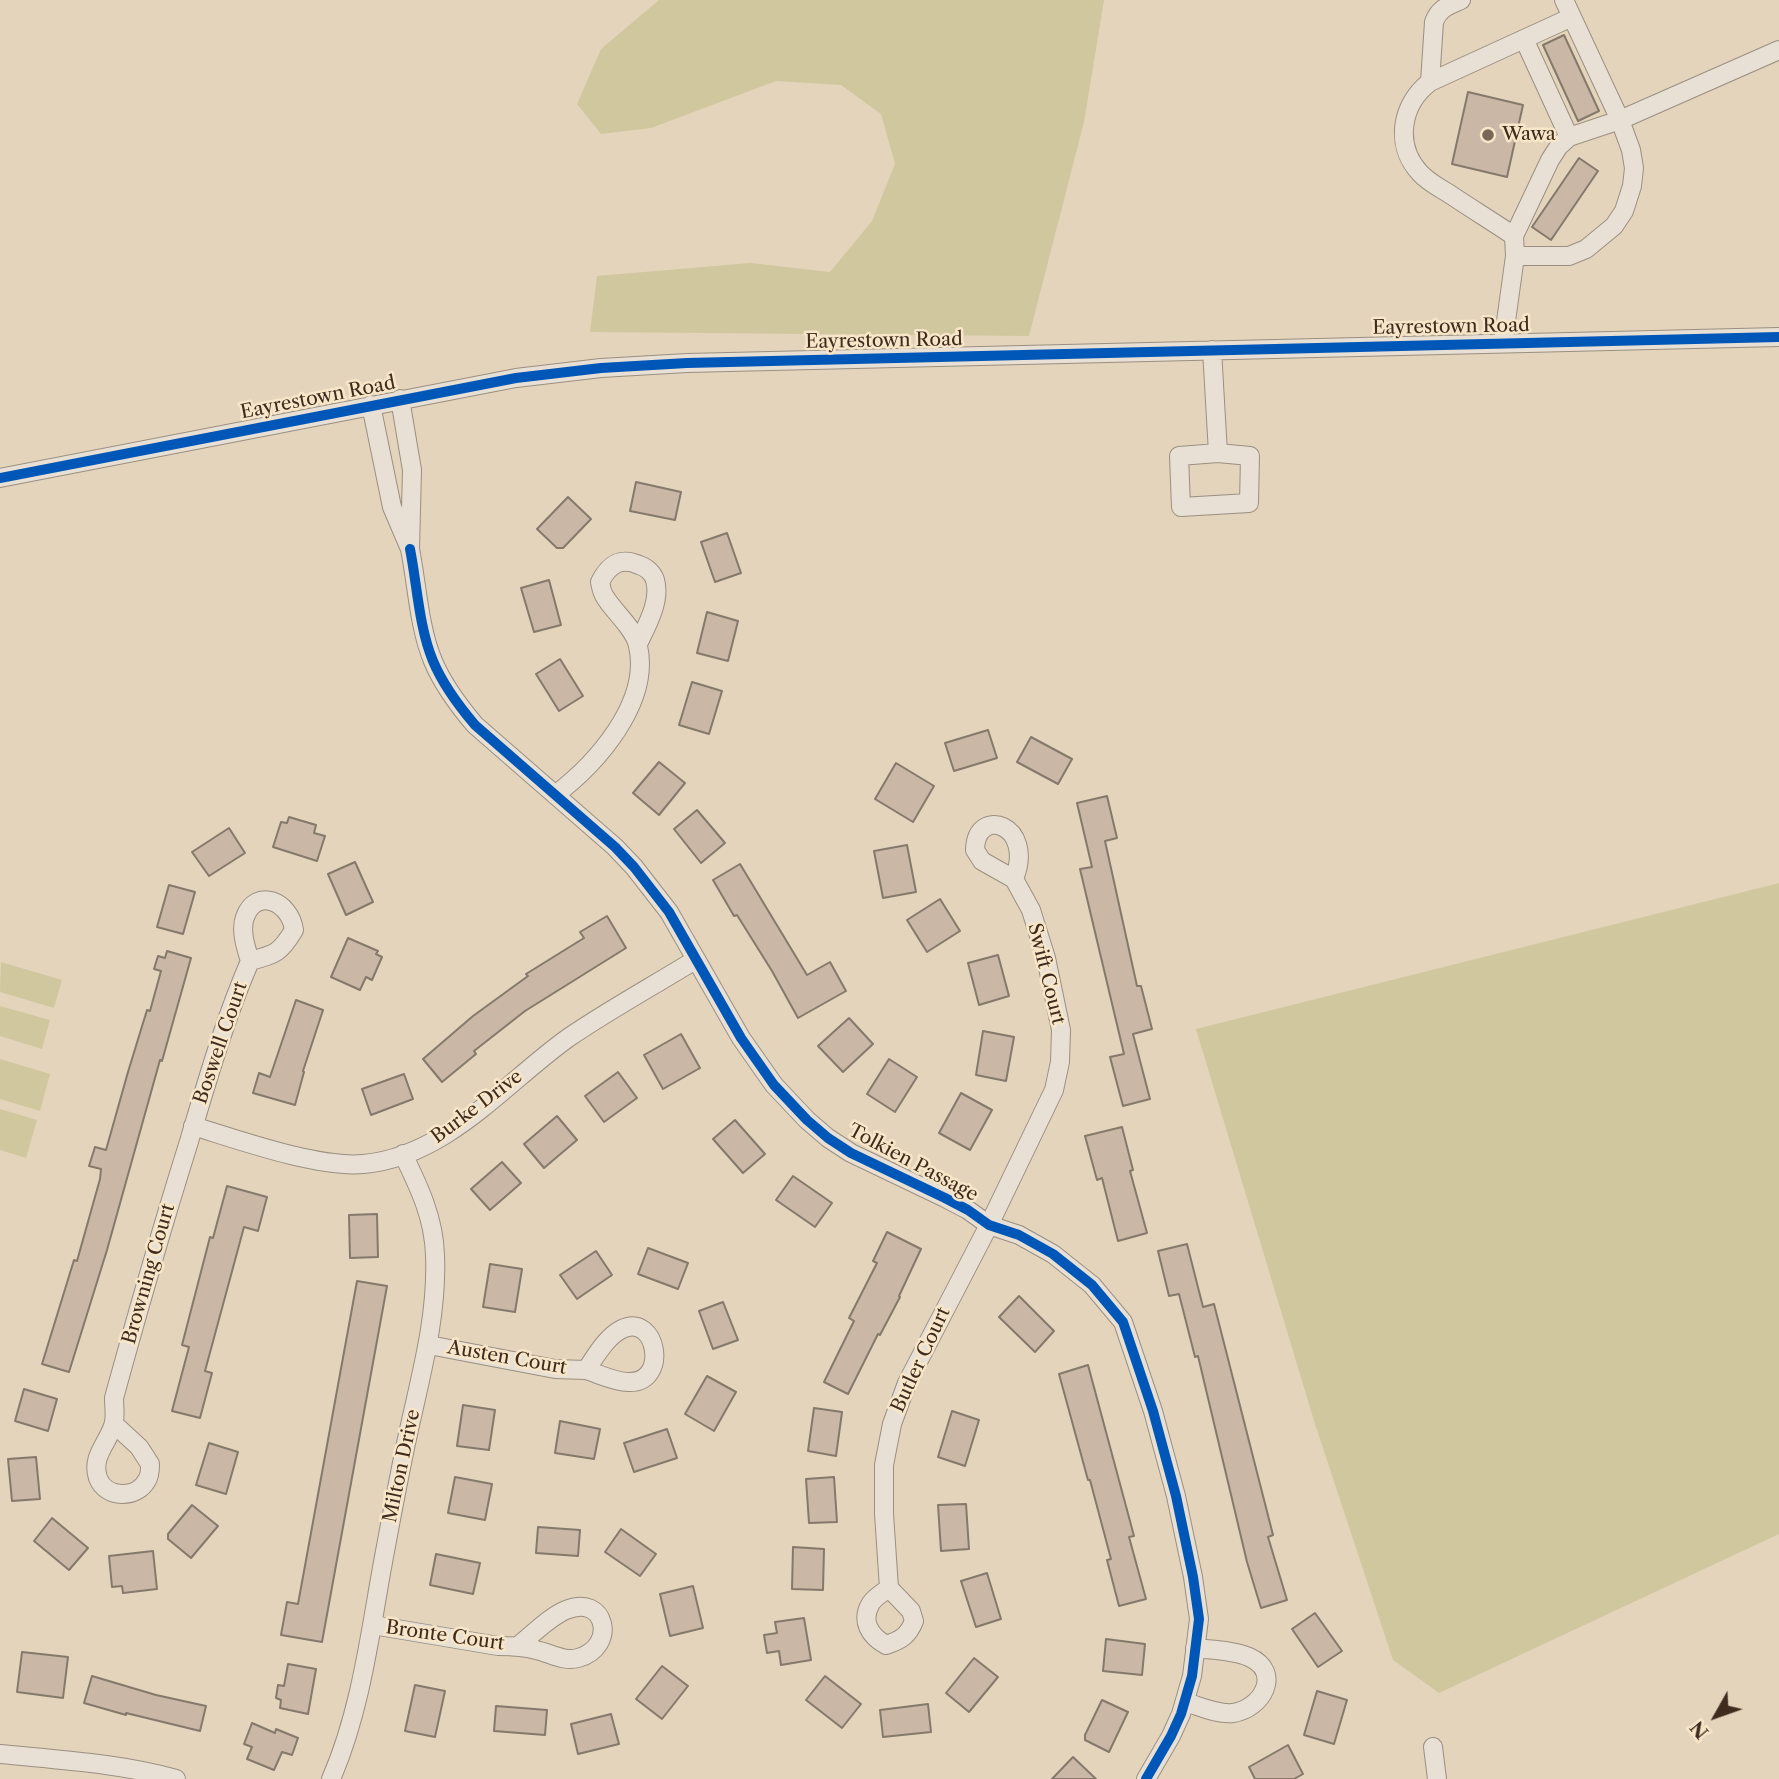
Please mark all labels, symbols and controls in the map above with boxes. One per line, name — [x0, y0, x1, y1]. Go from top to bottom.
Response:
place label: Wawa — [1502, 124, 1556, 146]
marker: Wawa — [1480, 127, 1496, 143]
street label: Eayrestown Road — [1372, 314, 1530, 340]
street label: Eayrestown Road — [805, 328, 963, 354]
street label: Eayrestown Road — [239, 372, 397, 424]
street label: Swift Court — [1022, 921, 1070, 1027]
street label: Boswell Court — [189, 979, 253, 1107]
street label: Burke Drive — [427, 1065, 527, 1149]
street label: Tolkien Passage — [844, 1119, 982, 1207]
street label: Browning Court — [118, 1201, 180, 1347]
street label: Butler Court — [887, 1304, 955, 1416]
street label: Austen Court — [446, 1336, 568, 1380]
street label: Milton Drive — [379, 1407, 425, 1525]
street label: Bronte Court — [384, 1616, 506, 1656]
north arrow — [1681, 1681, 1751, 1751]
text: N — [1685, 1716, 1714, 1744]

